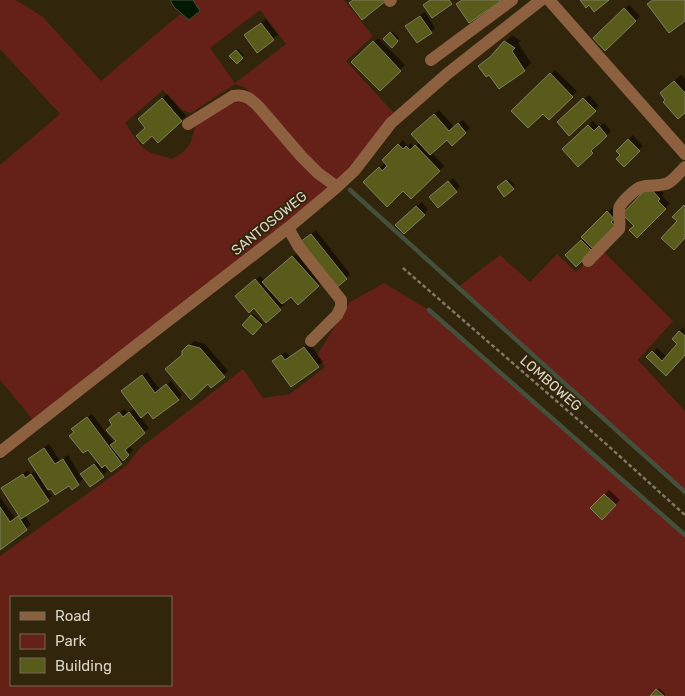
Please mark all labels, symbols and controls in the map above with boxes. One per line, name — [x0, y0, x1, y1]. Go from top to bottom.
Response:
street label: SANTOSOWEG — [228, 188, 311, 259]
street label: LOMBOWEG — [516, 352, 585, 415]
legend — [10, 596, 172, 686]
text: Road — [55, 607, 91, 625]
text: Park — [55, 632, 86, 650]
text: Building — [55, 657, 112, 675]

